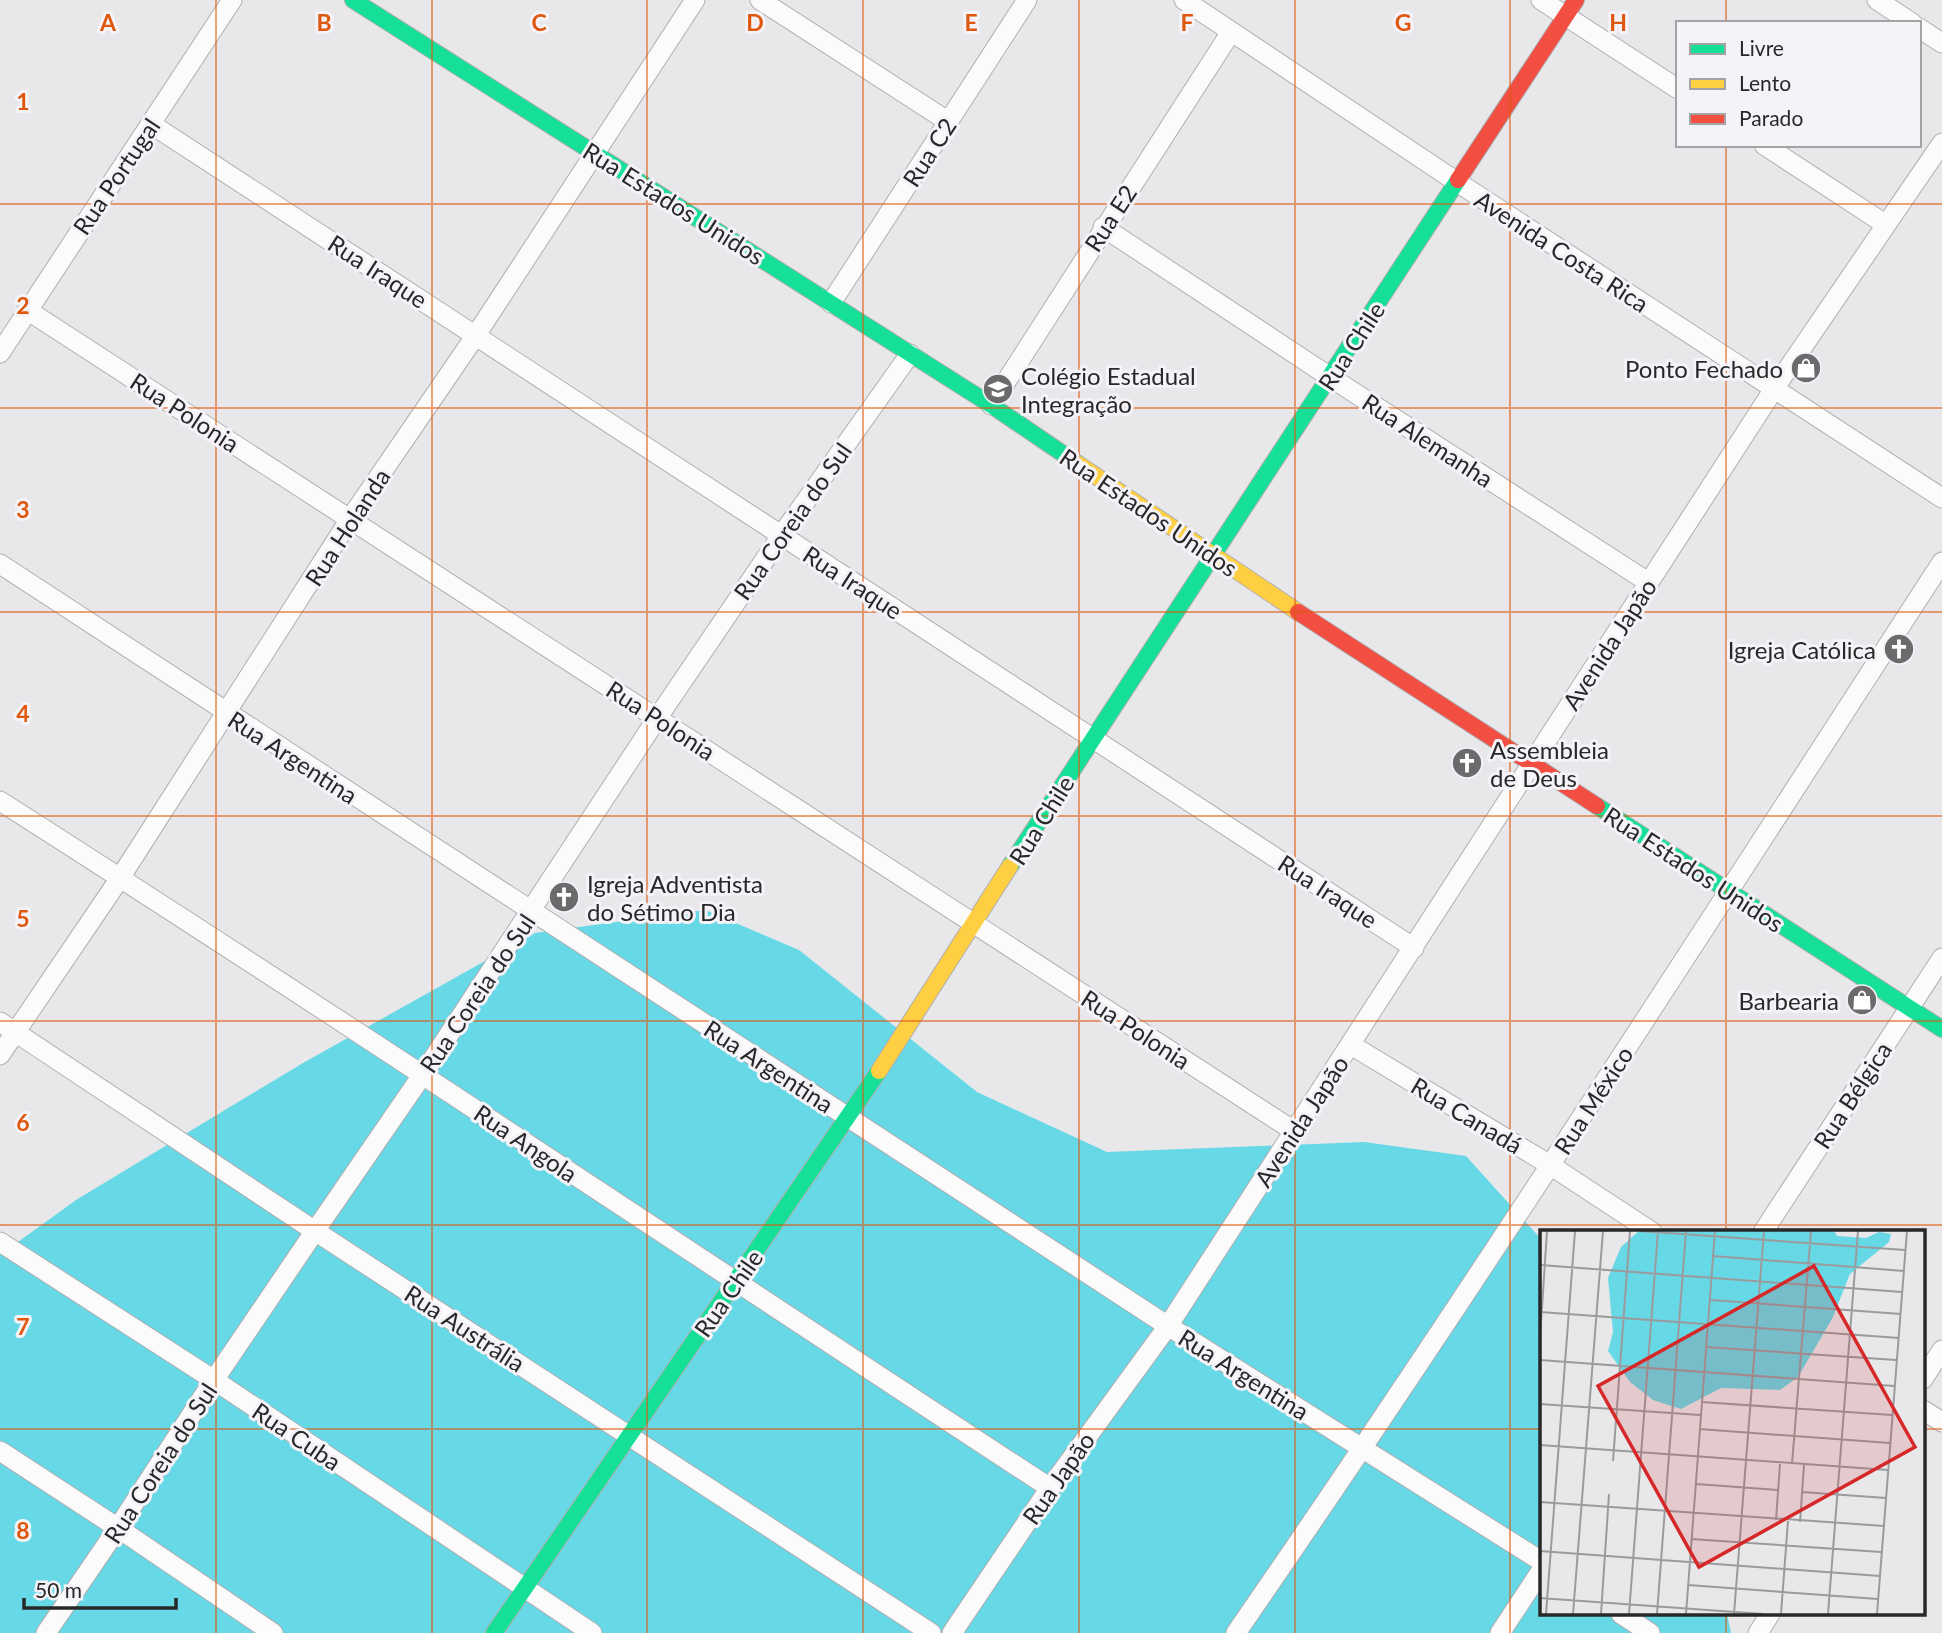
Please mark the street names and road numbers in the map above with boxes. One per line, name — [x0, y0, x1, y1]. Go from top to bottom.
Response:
street label: Rua Portugal — [66, 112, 166, 240]
street label: Rua C2 — [896, 112, 962, 192]
street label: Rua Estados Unidos — [578, 136, 770, 270]
street label: Rua E2 — [1078, 179, 1142, 257]
street label: Avenida Costa Rica — [1470, 184, 1654, 318]
street label: Rua Iraque — [323, 228, 433, 314]
street label: Rua Chile — [1312, 296, 1390, 396]
street label: Rua Polonia — [125, 366, 245, 458]
street label: Rua Alemanha — [1357, 387, 1499, 493]
street label: Rua Coreia do Sul — [727, 437, 857, 605]
street label: Rua Estados Unidos — [1055, 442, 1243, 582]
street label: Rua Holanda — [298, 463, 396, 591]
street label: Rua Iraque — [798, 539, 908, 625]
street label: Avenida Japão — [1556, 573, 1662, 715]
street label: Rua Polonia — [601, 674, 721, 766]
street label: Rua Argentina — [223, 704, 363, 810]
street label: Rua Chile — [1002, 770, 1080, 870]
street label: Rua Estados Unidos — [1599, 800, 1789, 938]
street label: Rua Iraque — [1273, 848, 1383, 934]
street label: Rua Coreia do Sul — [413, 908, 541, 1078]
street label: Rua Polonia — [1076, 983, 1196, 1075]
street label: Rua Argentina — [699, 1013, 839, 1119]
street label: Rua Bélgica — [1807, 1036, 1897, 1154]
street label: Rua México — [1547, 1041, 1639, 1159]
street label: Avenida Japão — [1248, 1050, 1354, 1192]
street label: Rua Canadá — [1406, 1070, 1528, 1160]
street label: Rua Angola — [469, 1098, 583, 1188]
street label: Rua Chile — [688, 1244, 768, 1342]
street label: Rua Austrália — [400, 1278, 530, 1378]
street label: Rua Argentina — [1173, 1322, 1315, 1426]
street label: Rua Coreia do Sul — [97, 1377, 223, 1549]
street label: Rua Cuba — [247, 1396, 347, 1476]
street label: Rua Japão — [1016, 1426, 1100, 1530]

